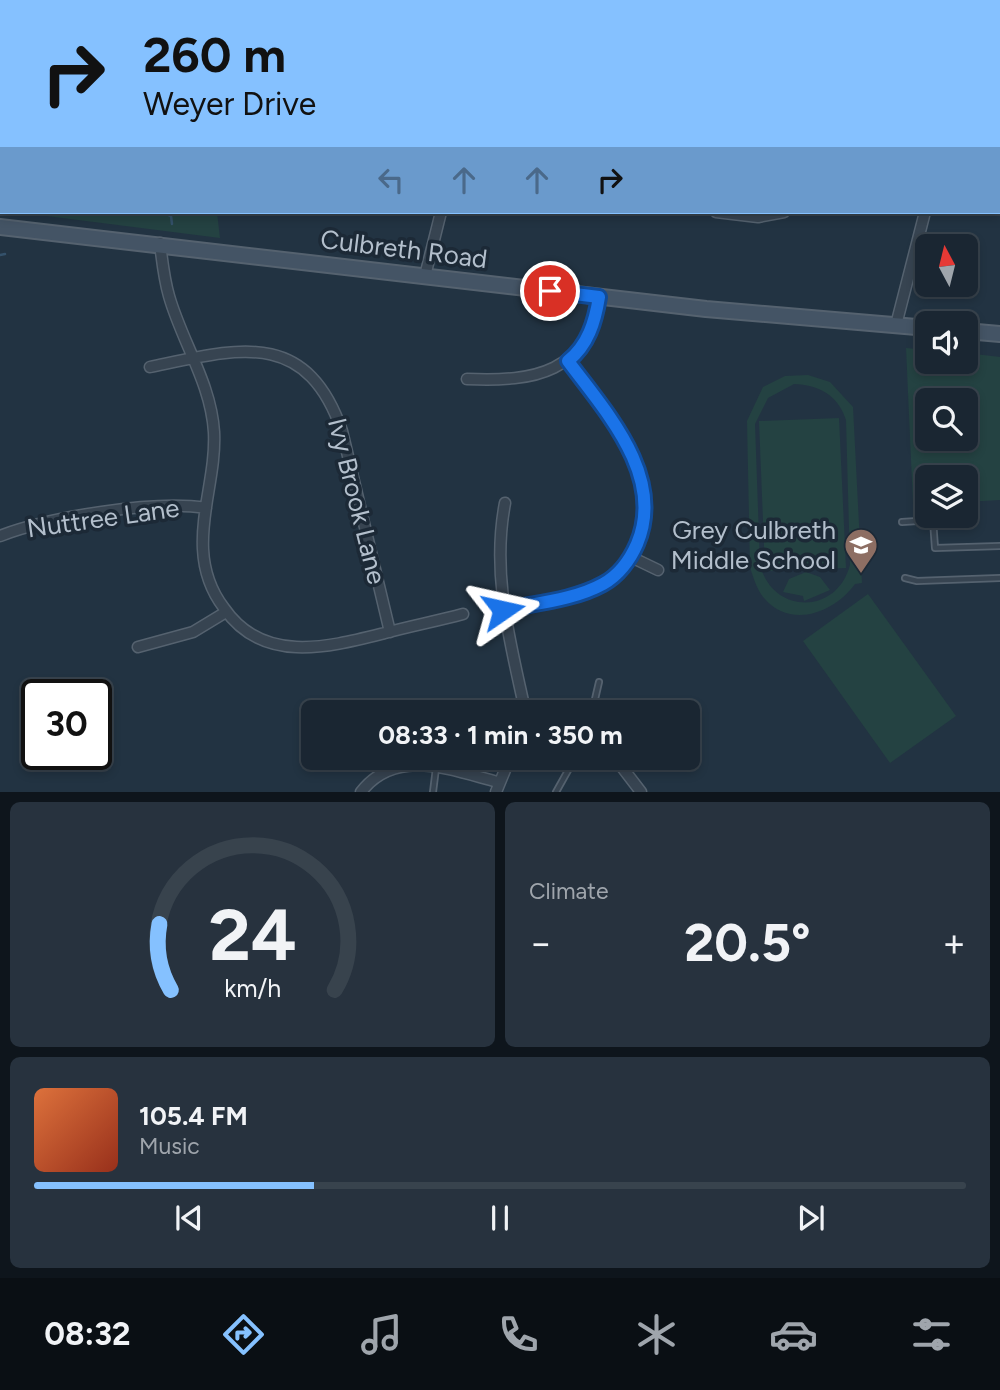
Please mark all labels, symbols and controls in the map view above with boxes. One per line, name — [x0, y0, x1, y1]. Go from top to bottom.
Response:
text: 260 m — [143, 25, 286, 84]
icon: right — [28, 28, 119, 119]
text: Weyer Drive — [143, 85, 316, 123]
icon: left — [372, 161, 410, 199]
icon: ahead — [445, 161, 483, 199]
icon: ahead — [518, 161, 556, 199]
icon: right — [591, 161, 629, 199]
street label: Culbreth Road — [319, 223, 489, 275]
north arrow — [915, 234, 978, 298]
map controls — [915, 234, 978, 528]
pin — [520, 261, 580, 321]
icon: arrive — [531, 272, 569, 310]
button: sound — [915, 311, 978, 374]
button: search — [915, 388, 978, 451]
street label: Ivy Brook Lane — [321, 415, 393, 587]
button: layers — [915, 465, 978, 528]
street label: Nuttree Lane — [25, 491, 181, 545]
place label: Grey Culbreth Middle School — [671, 514, 836, 576]
school or university icon: Grey Culbreth Middle School — [842, 526, 880, 575]
position arrow — [466, 573, 540, 647]
speed limit sign: 30 — [21, 679, 112, 770]
text: 08:33 · 1 min · 350 m — [378, 719, 623, 751]
text: Climate — [529, 877, 608, 905]
text: 24 — [208, 892, 297, 979]
text: 20.5° — [684, 912, 811, 974]
text: − — [529, 920, 553, 966]
text: + — [942, 920, 966, 966]
text: km/h — [224, 973, 281, 1003]
text: 105.4 FM — [139, 1100, 248, 1132]
text: Music — [139, 1132, 200, 1160]
icon: previous — [170, 1199, 208, 1237]
icon: pause — [481, 1199, 519, 1237]
icon: next — [792, 1199, 830, 1237]
icon: directions — [219, 1310, 268, 1359]
icon: music — [357, 1310, 406, 1359]
icon: phone — [494, 1310, 543, 1359]
icon: climate — [632, 1310, 681, 1359]
icon: car — [769, 1310, 818, 1359]
icon: filters — [907, 1310, 956, 1359]
text: 08:32 — [44, 1315, 131, 1353]

